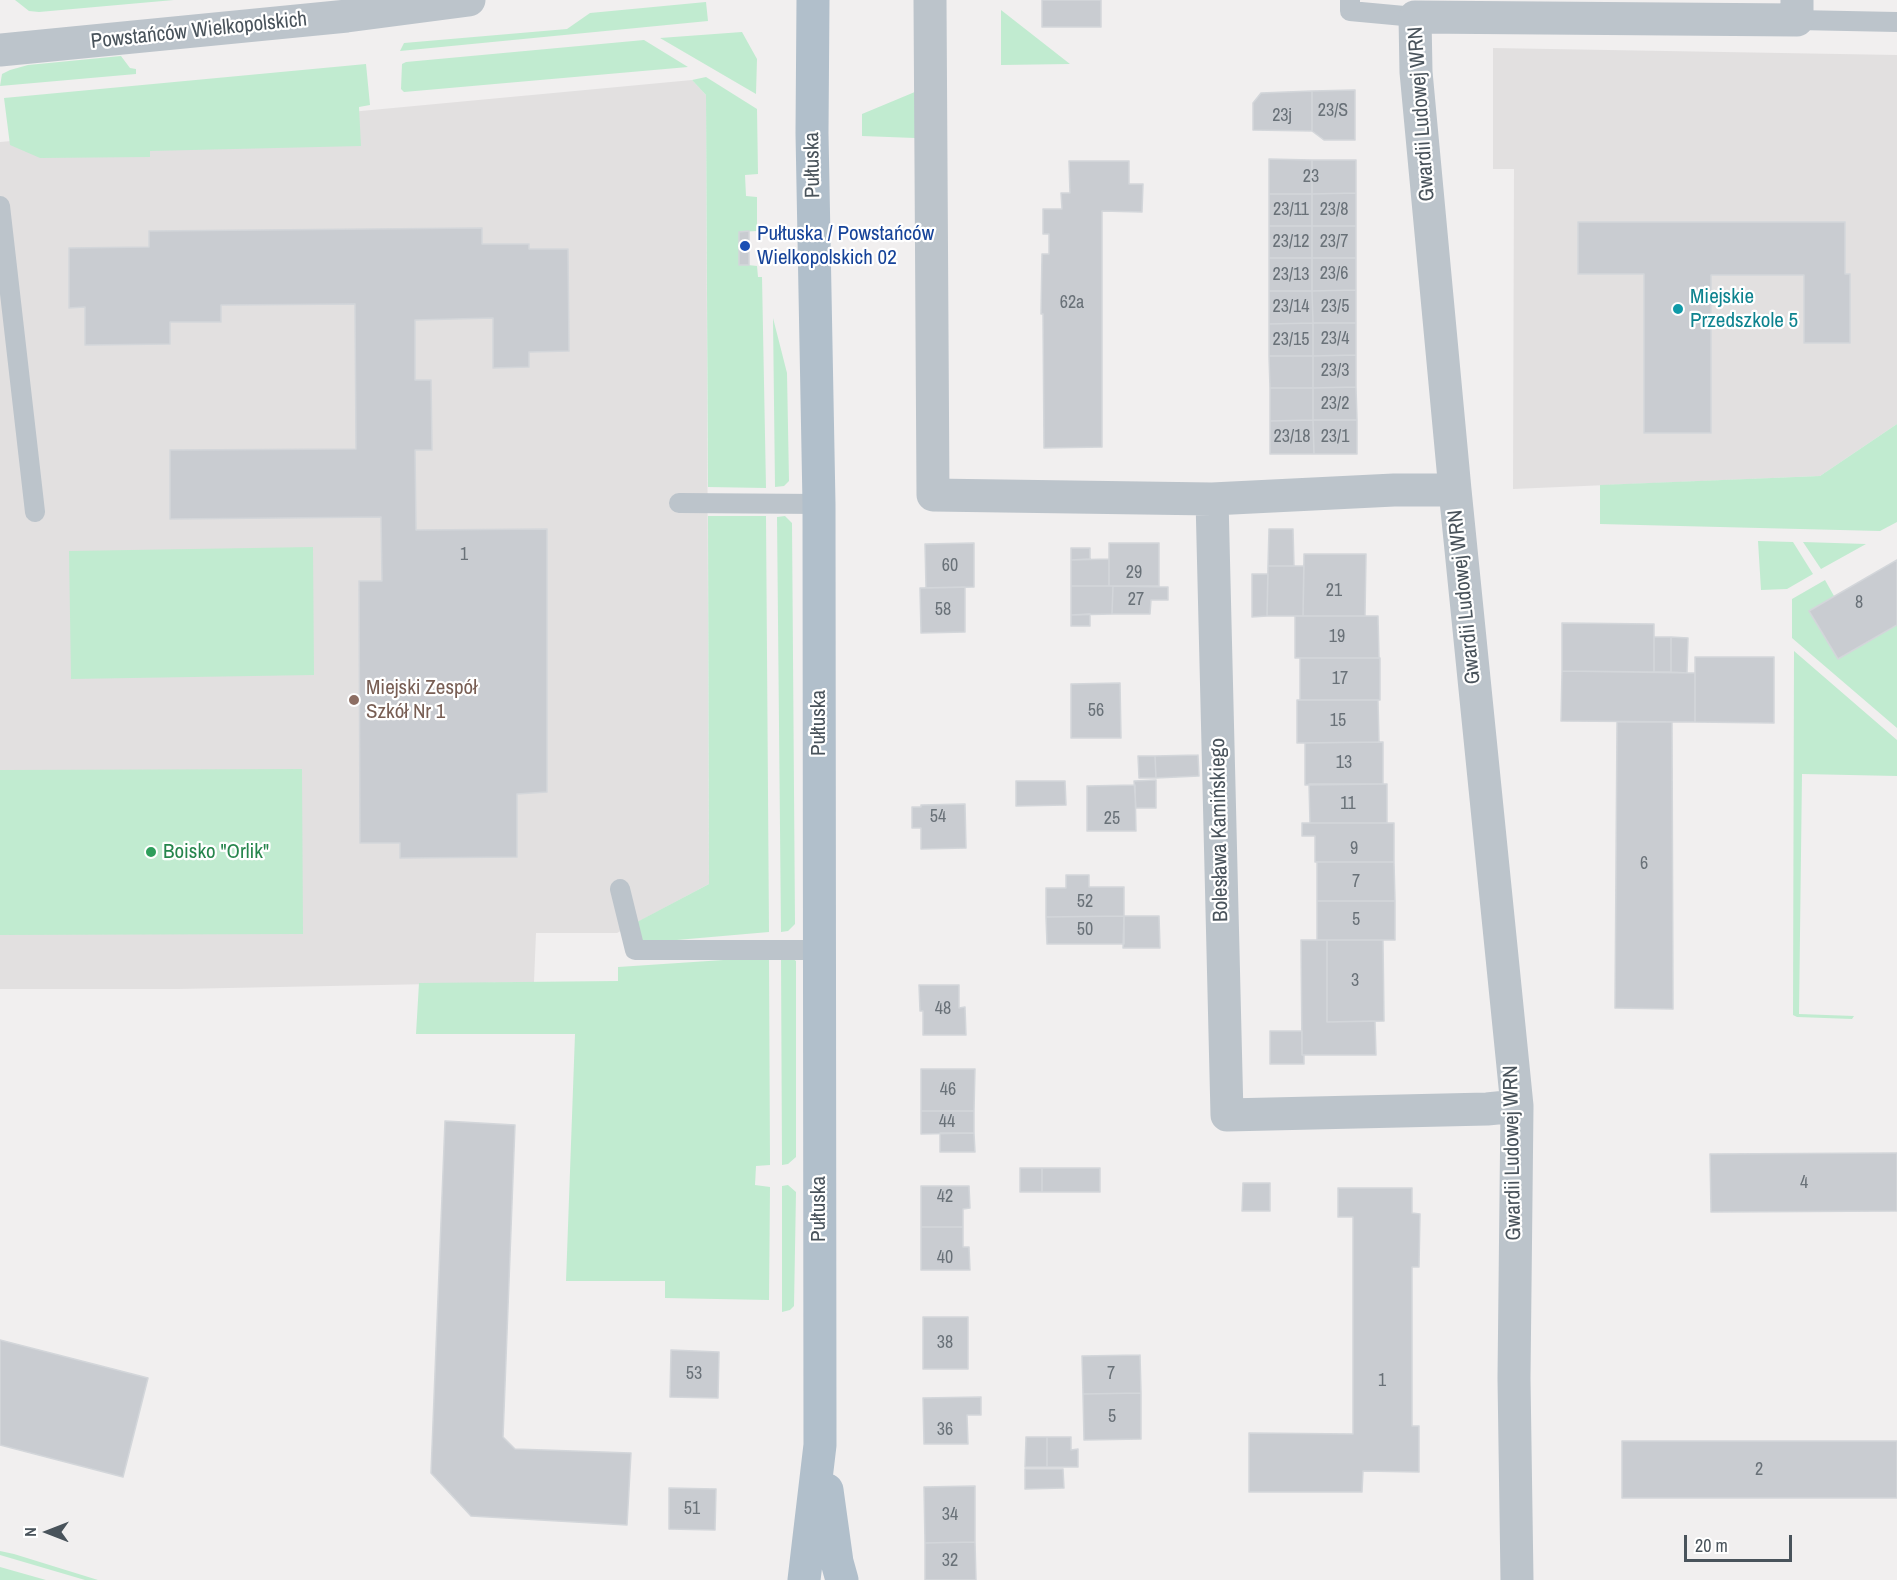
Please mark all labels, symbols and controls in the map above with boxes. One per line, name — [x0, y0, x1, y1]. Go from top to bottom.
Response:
street label: Powstańców Wielkopolskich — [90, 7, 308, 55]
street label: Gwardii Ludowej WRN — [1403, 26, 1441, 202]
house number: 23/S — [1318, 100, 1348, 122]
house number: 23j — [1272, 105, 1292, 127]
street label: Pułtuska — [800, 132, 826, 198]
house number: 23 — [1303, 166, 1319, 188]
house number: 23/11 — [1273, 199, 1309, 221]
house number: 23/8 — [1320, 199, 1348, 221]
place label: Pułtuska / Powstańców Wielkopolskich 02 — [757, 221, 934, 271]
house number: 23/12 — [1273, 231, 1309, 253]
house number: 23/7 — [1320, 231, 1348, 253]
marker: Pułtuska / Powstańców Wielkopolskich 02 — [738, 239, 752, 253]
house number: 23/6 — [1320, 263, 1348, 285]
house number: 23/13 — [1273, 264, 1309, 286]
place label: Miejskie Przedszkole 5 — [1690, 284, 1798, 334]
house number: 62a — [1060, 292, 1084, 314]
house number: 23/14 — [1273, 296, 1309, 318]
house number: 23/5 — [1321, 296, 1349, 318]
marker: Miejskie Przedszkole 5 — [1671, 302, 1685, 316]
house number: 23/4 — [1321, 328, 1349, 350]
house number: 23/15 — [1273, 329, 1309, 351]
house number: 23/3 — [1321, 360, 1349, 382]
house number: 23/2 — [1321, 393, 1349, 415]
house number: 23/18 — [1274, 426, 1310, 448]
house number: 23/1 — [1321, 426, 1349, 448]
street label: Gwardii Ludowej WRN — [1443, 509, 1487, 685]
house number: 1 — [460, 544, 468, 566]
house number: 60 — [942, 555, 958, 577]
house number: 29 — [1126, 562, 1142, 584]
house number: 21 — [1326, 580, 1342, 602]
house number: 27 — [1128, 589, 1144, 611]
house number: 8 — [1855, 592, 1863, 614]
house number: 58 — [935, 599, 951, 621]
house number: 19 — [1329, 626, 1345, 648]
house number: 17 — [1332, 668, 1348, 690]
place label: Miejski Zespół Szkół Nr 1 — [366, 675, 477, 725]
street label: Pułtuska — [806, 690, 832, 756]
marker: Miejski Zespół Szkół Nr 1 — [347, 693, 361, 707]
house number: 56 — [1088, 700, 1104, 722]
house number: 15 — [1330, 710, 1346, 732]
street label: Bolesława Kamińskiego — [1206, 738, 1234, 922]
house number: 13 — [1336, 752, 1352, 774]
house number: 11 — [1340, 793, 1356, 815]
house number: 54 — [930, 806, 946, 828]
house number: 25 — [1104, 808, 1120, 830]
house number: 9 — [1350, 838, 1358, 860]
place label: Boisko "Orlik" — [163, 839, 269, 865]
marker: Boisko "Orlik" — [144, 845, 158, 859]
house number: 6 — [1640, 853, 1648, 875]
house number: 7 — [1352, 871, 1360, 893]
house number: 52 — [1077, 891, 1093, 913]
house number: 5 — [1352, 909, 1360, 931]
house number: 50 — [1077, 919, 1093, 941]
house number: 3 — [1351, 970, 1359, 992]
house number: 48 — [935, 998, 951, 1020]
street label: Gwardii Ludowej WRN — [1499, 1065, 1527, 1241]
house number: 46 — [940, 1079, 956, 1101]
house number: 44 — [939, 1111, 955, 1133]
house number: 4 — [1800, 1172, 1808, 1194]
street label: Pułtuska — [806, 1176, 832, 1242]
house number: 42 — [937, 1186, 953, 1208]
house number: 40 — [937, 1247, 953, 1269]
house number: 38 — [937, 1332, 953, 1354]
house number: 53 — [686, 1363, 702, 1385]
house number: 7 — [1107, 1363, 1115, 1385]
house number: 1 — [1378, 1370, 1386, 1392]
house number: 5 — [1108, 1406, 1116, 1428]
house number: 36 — [937, 1419, 953, 1441]
house number: 2 — [1755, 1459, 1763, 1481]
house number: 51 — [684, 1498, 700, 1520]
north arrow — [18, 1502, 78, 1562]
house number: 34 — [942, 1504, 958, 1526]
scale bar — [1687, 1523, 1795, 1561]
text: N — [19, 1527, 41, 1537]
text: 20 m — [1695, 1533, 1728, 1558]
house number: 32 — [942, 1550, 958, 1572]

